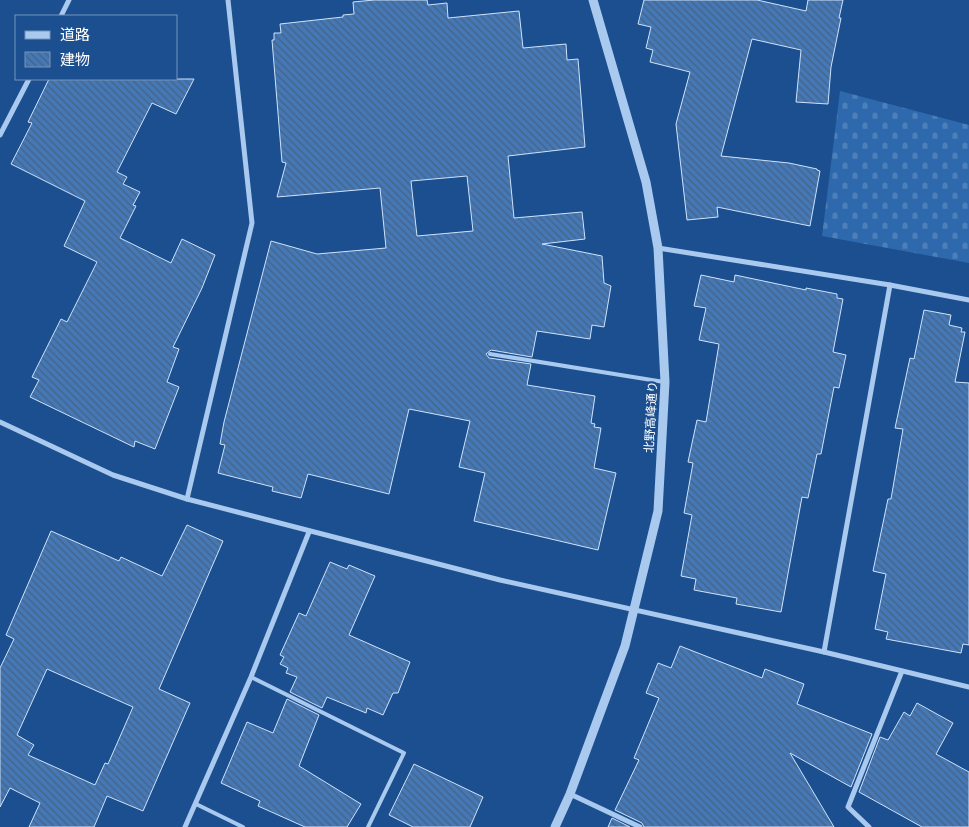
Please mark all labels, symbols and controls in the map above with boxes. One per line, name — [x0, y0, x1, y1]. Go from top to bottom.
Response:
legend — [15, 15, 178, 80]
text: 道路 — [60, 26, 90, 44]
text: 建物 — [60, 51, 90, 69]
street label: 北野高峰通り — [642, 381, 660, 453]

